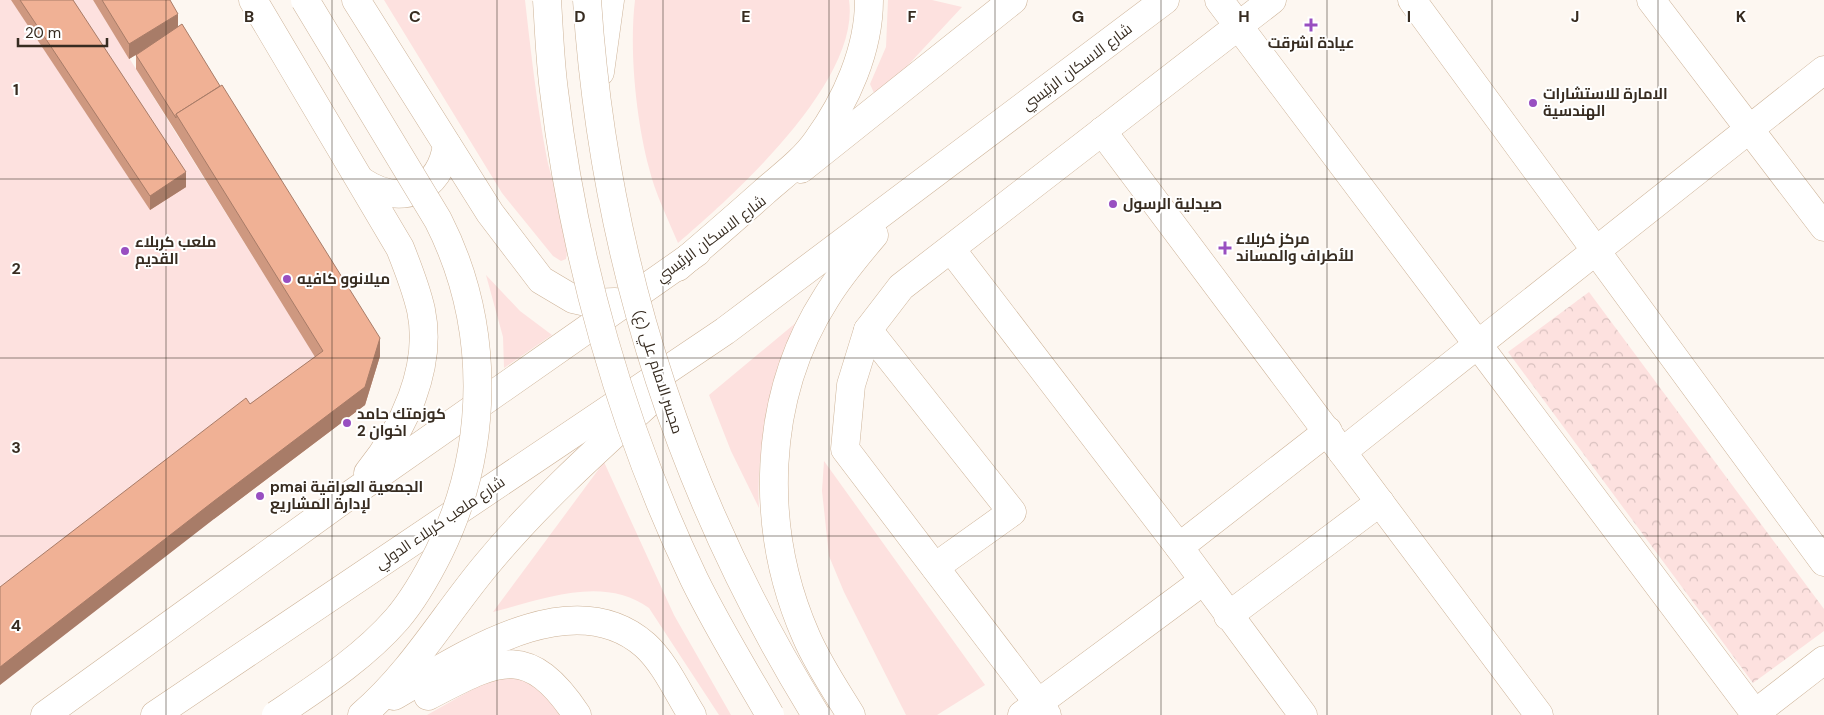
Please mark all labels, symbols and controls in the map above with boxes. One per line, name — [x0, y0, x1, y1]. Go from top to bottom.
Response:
text: B — [244, 6, 254, 27]
text: C — [409, 6, 421, 27]
text: D — [574, 6, 586, 27]
text: E — [741, 6, 751, 27]
text: F — [908, 6, 917, 27]
text: G — [1072, 6, 1084, 27]
text: H — [1238, 6, 1250, 27]
text: I — [1407, 6, 1411, 27]
text: J — [1571, 6, 1579, 27]
text: K — [1736, 6, 1747, 27]
scale bar — [18, 15, 106, 47]
marker: عيادة اشرقت — [1304, 18, 1318, 32]
street label: شارع الاسكان الرئيسي — [1018, 19, 1137, 117]
text: 20 m — [25, 23, 61, 43]
place label: عيادة اشرقت — [1268, 33, 1354, 53]
text: 1 — [13, 79, 19, 100]
place label: الامارة للاستشارات الهندسية — [1543, 84, 1668, 121]
marker: الامارة للاستشارات الهندسية — [1527, 97, 1539, 109]
street label: شارع الاسكان الرئيسي — [652, 191, 771, 289]
place label: صيدلية الرسول — [1123, 194, 1222, 214]
marker: صيدلية الرسول — [1107, 198, 1119, 210]
place label: مركز كربلاء للأطراف والمساند — [1236, 229, 1354, 266]
place label: ملعب كربلاء القديم — [135, 232, 217, 269]
marker: مركز كربلاء للأطراف والمساند — [1218, 241, 1232, 255]
marker: ملعب كربلاء القديم — [119, 245, 131, 257]
text: 2 — [11, 258, 21, 279]
place label: ميلانوو كافيه — [297, 269, 390, 289]
marker: ميلانوو كافيه — [281, 273, 293, 285]
street label: مجسر الامام علي (ع) — [627, 308, 687, 437]
place label: كوزمتك حامد اخوان 2 — [357, 404, 446, 441]
marker: كوزمتك حامد اخوان 2 — [341, 417, 353, 429]
text: 3 — [11, 437, 21, 458]
street label: شارع ملعب كربلاء الدولي — [371, 472, 510, 576]
place label: pmai الجمعية العراقية لإدارة المشاريع — [270, 477, 423, 514]
marker: pmai الجمعية العراقية لإدارة المشاريع — [254, 490, 266, 502]
text: 4 — [11, 615, 21, 636]

